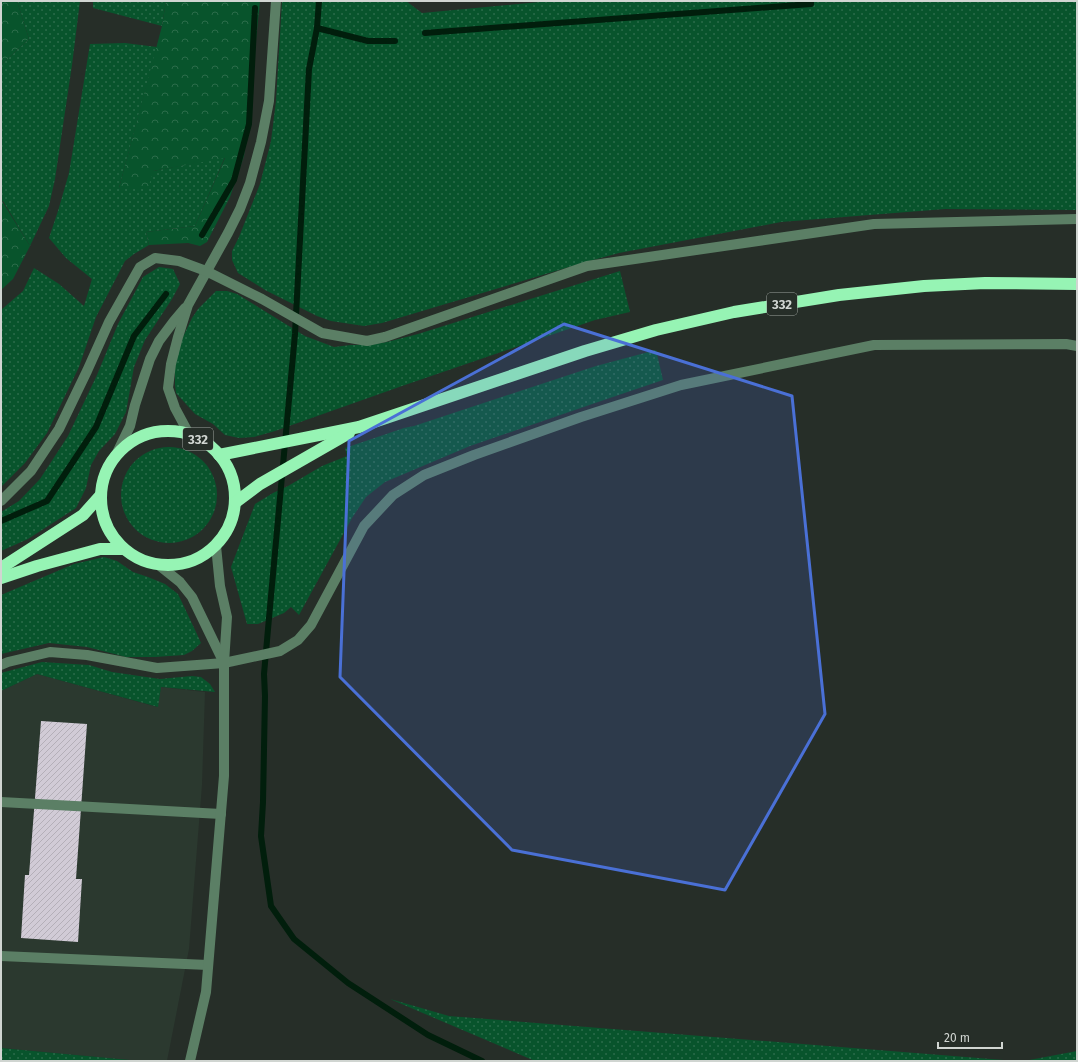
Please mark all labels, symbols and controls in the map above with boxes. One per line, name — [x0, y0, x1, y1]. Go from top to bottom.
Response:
road number: 332 — [767, 293, 797, 315]
road number: 332 — [183, 428, 213, 450]
scale bar — [938, 1024, 1002, 1050]
text: 20 m — [944, 1031, 970, 1045]

